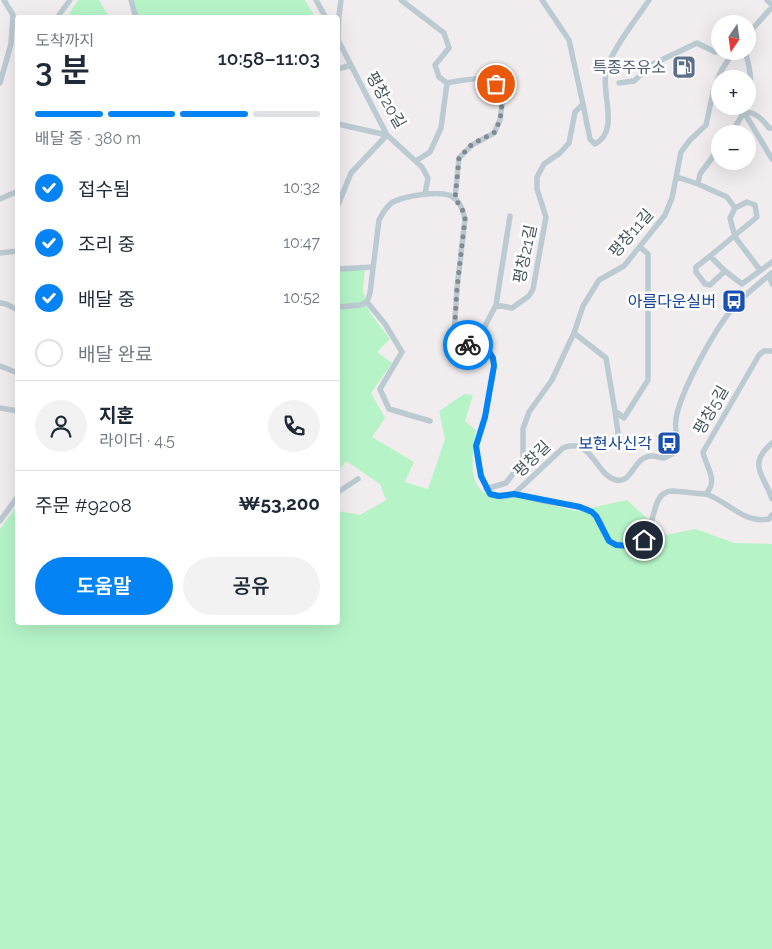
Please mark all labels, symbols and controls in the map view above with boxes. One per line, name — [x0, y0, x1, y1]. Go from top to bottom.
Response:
north arrow — [711, 15, 756, 60]
map controls — [711, 15, 756, 170]
text: 도착까지 — [35, 31, 94, 50]
text: 10:58–11:03 — [218, 47, 320, 69]
text: 3 분 — [35, 51, 90, 88]
fuel station icon: 특종주유소 — [671, 54, 697, 80]
place label: 특종주유소 — [592, 58, 666, 77]
pin — [475, 63, 517, 105]
street label: 평창20길 — [362, 68, 410, 132]
icon: bag — [482, 70, 510, 98]
button: + — [711, 70, 756, 115]
button: − — [711, 125, 756, 170]
text: 배달 중 · 380 m — [35, 129, 141, 148]
icon: check — [35, 174, 63, 202]
text: 접수됨 — [78, 178, 130, 200]
text: 10:32 — [283, 178, 320, 197]
street label: 평창11길 — [605, 205, 657, 261]
street label: 평창21길 — [510, 223, 540, 285]
icon: check — [35, 229, 63, 257]
text: 조리 중 — [78, 233, 135, 255]
text: 10:47 — [283, 233, 320, 252]
icon: check — [35, 284, 63, 312]
text: 배달 중 — [78, 288, 135, 310]
text: 10:52 — [283, 288, 320, 307]
bus stop icon: 아름다운실버 — [721, 288, 747, 314]
place label: 아름다운실버 — [628, 292, 716, 311]
courier — [443, 320, 493, 370]
icon: bike — [454, 331, 482, 359]
text: 배달 완료 — [78, 343, 153, 365]
street label: 평창5길 — [690, 382, 732, 438]
button: person — [35, 400, 87, 452]
button: phone — [268, 400, 320, 452]
text: 지훈 — [99, 404, 134, 426]
bus stop icon: 보현사신각 — [656, 430, 682, 456]
text: 라이더 · 4.5 — [99, 431, 175, 450]
place label: 보현사신각 — [578, 434, 652, 453]
street label: 평창길 — [510, 437, 554, 481]
text: ₩53,200 — [239, 492, 320, 514]
text: 주문 #9208 — [35, 494, 132, 516]
pin — [623, 519, 665, 561]
icon: home — [630, 526, 658, 554]
button: 도움말 — [35, 557, 173, 615]
button: 공유 — [183, 557, 320, 615]

